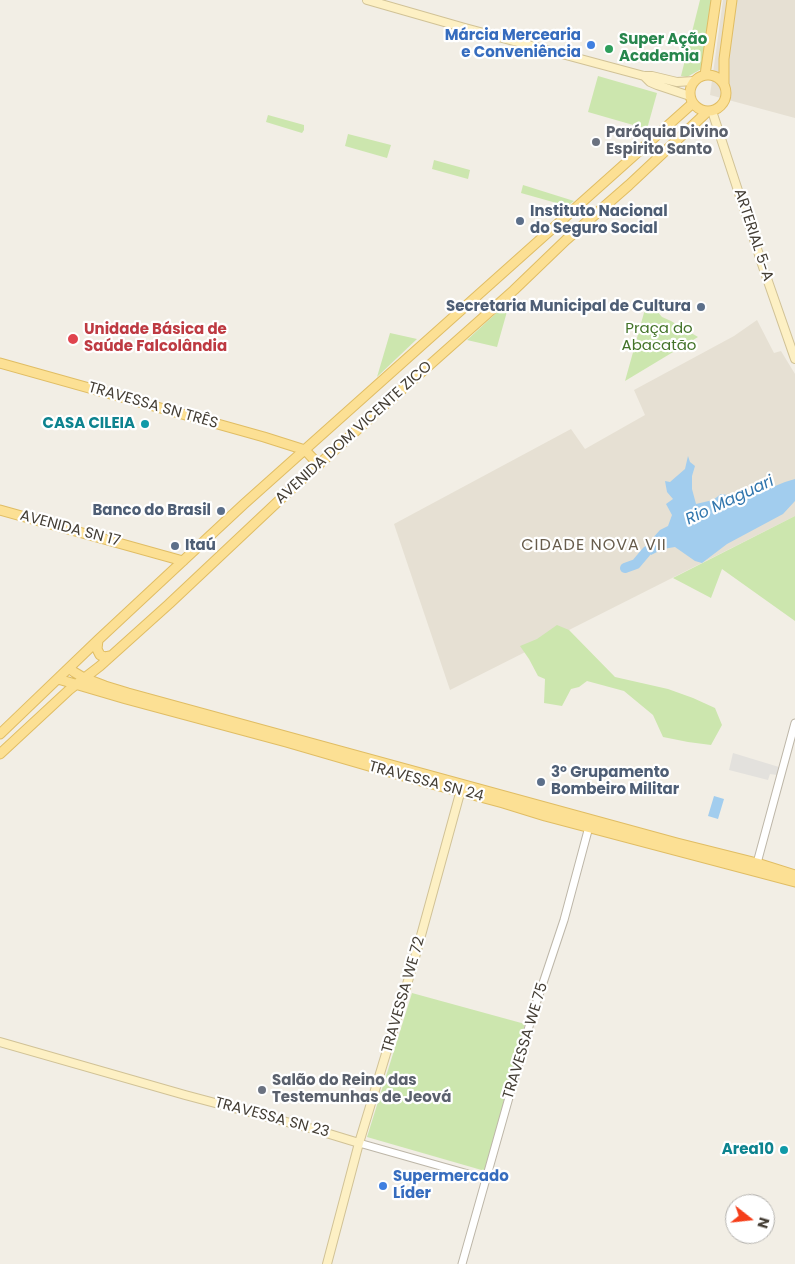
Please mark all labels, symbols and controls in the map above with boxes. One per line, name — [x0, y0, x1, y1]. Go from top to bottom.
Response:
place label: Márcia Mercearia e Conveniência — [445, 27, 581, 62]
place label: Super Ação Academia — [619, 31, 707, 66]
marker: Márcia Mercearia e Conveniência — [585, 39, 597, 51]
marker: Super Ação Academia — [603, 43, 615, 55]
place label: Paróquia Divino Espirito Santo — [606, 124, 728, 159]
marker: Paróquia Divino Espirito Santo — [590, 136, 602, 148]
street label: ARTERIAL 5-A — [730, 186, 776, 284]
place label: Instituto Nacional do Seguro Social — [530, 203, 668, 238]
marker: Instituto Nacional do Seguro Social — [514, 215, 526, 227]
place label: Secretaria Municipal de Cultura — [446, 298, 691, 316]
marker: Secretaria Municipal de Cultura — [695, 301, 707, 313]
park label: Praça do Abacatão — [622, 320, 696, 355]
place label: Unidade Básica de Saúde Falcolândia — [84, 321, 227, 356]
marker: Unidade Básica de Saúde Falcolândia — [66, 332, 80, 346]
street label: AVENIDA DOM VICENTE ZICO — [272, 358, 436, 508]
street label: TRAVESSA SN TRÊS — [86, 379, 220, 433]
place label: CASA CILEIA — [42, 415, 135, 433]
marker: CASA CILEIA — [139, 418, 151, 430]
water label: Rio Maguari — [683, 472, 777, 530]
place label: Banco do Brasil — [92, 502, 211, 520]
marker: Banco do Brasil — [215, 505, 227, 517]
street label: AVENIDA SN 17 — [18, 507, 122, 551]
district label: CIDADE NOVA VII — [519, 536, 669, 556]
place label: Itaú — [185, 537, 216, 555]
marker: Itaú — [169, 540, 181, 552]
street label: TRAVESSA SN 24 — [367, 758, 485, 806]
place label: 3º Grupamento Bombeiro Militar — [551, 764, 679, 799]
marker: 3º Grupamento Bombeiro Militar — [535, 776, 547, 788]
street label: TRAVESSA WE 72 — [379, 935, 429, 1055]
street label: TRAVESSA WE 75 — [500, 981, 552, 1101]
place label: Salão do Reino das Testemunhas de Jeová — [272, 1072, 451, 1107]
marker: Salão do Reino das Testemunhas de Jeová — [256, 1084, 268, 1096]
street label: TRAVESSA SN 23 — [213, 1094, 331, 1142]
place label: Area10 — [722, 1141, 774, 1159]
marker: Area10 — [778, 1144, 790, 1156]
place label: Supermercado Líder — [393, 1168, 509, 1203]
marker: Supermercado Líder — [377, 1180, 389, 1192]
north arrow — [725, 1194, 775, 1244]
text: N — [752, 1215, 775, 1231]

